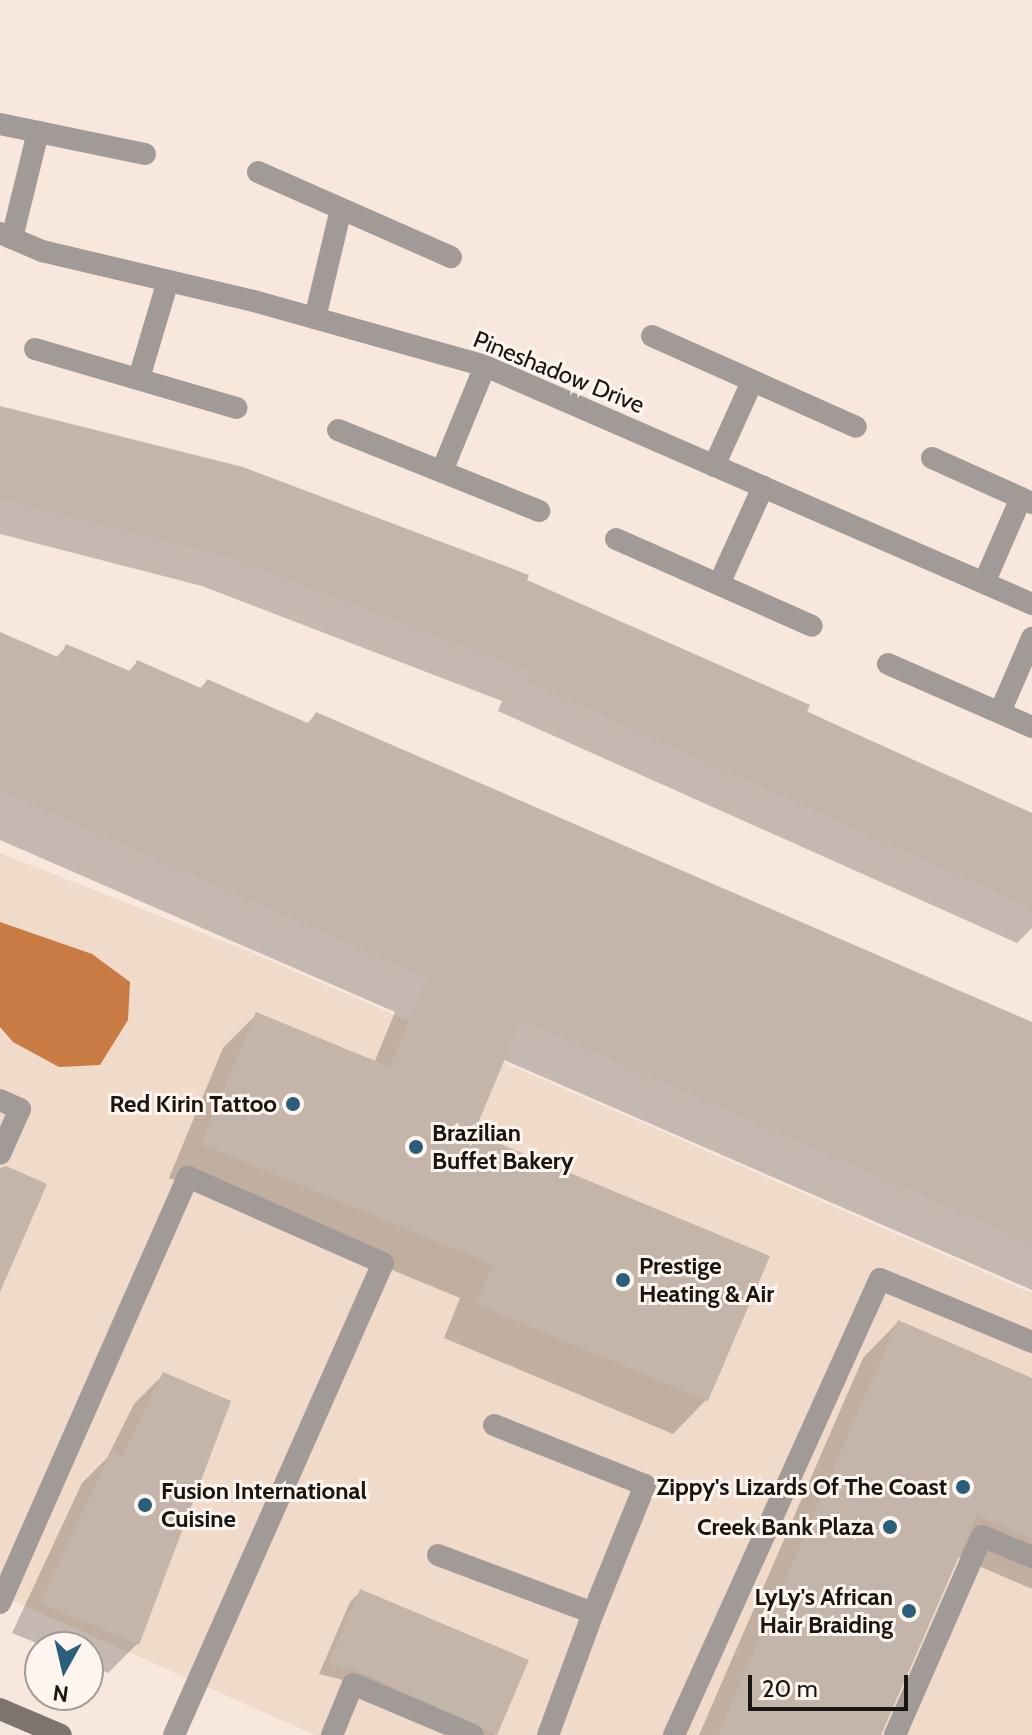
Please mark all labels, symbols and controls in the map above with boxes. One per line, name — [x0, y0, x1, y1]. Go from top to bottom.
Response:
street label: Pineshadow Drive — [469, 325, 649, 419]
place label: Red Kirin Tattoo — [110, 1090, 277, 1118]
marker: Red Kirin Tattoo — [284, 1095, 302, 1113]
place label: Brazilian Buffet Bakery — [432, 1119, 574, 1175]
marker: Brazilian Buffet Bakery — [407, 1138, 425, 1156]
place label: Prestige Heating & Air — [639, 1252, 774, 1308]
marker: Prestige Heating & Air — [614, 1271, 632, 1289]
place label: Zippy's Lizards Of The Coast — [656, 1473, 947, 1501]
place label: Fusion International Cuisine — [161, 1477, 367, 1533]
marker: Zippy's Lizards Of The Coast — [954, 1478, 972, 1496]
marker: Fusion International Cuisine — [136, 1496, 154, 1514]
place label: Creek Bank Plaza — [697, 1513, 874, 1541]
marker: Creek Bank Plaza — [881, 1518, 899, 1536]
place label: LyLy's African Hair Braiding — [754, 1583, 893, 1639]
marker: LyLy's African Hair Braiding — [900, 1602, 918, 1620]
north arrow — [24, 1631, 104, 1711]
scale bar — [752, 1659, 912, 1709]
text: 20 m — [762, 1674, 818, 1703]
text: N — [51, 1679, 70, 1708]

